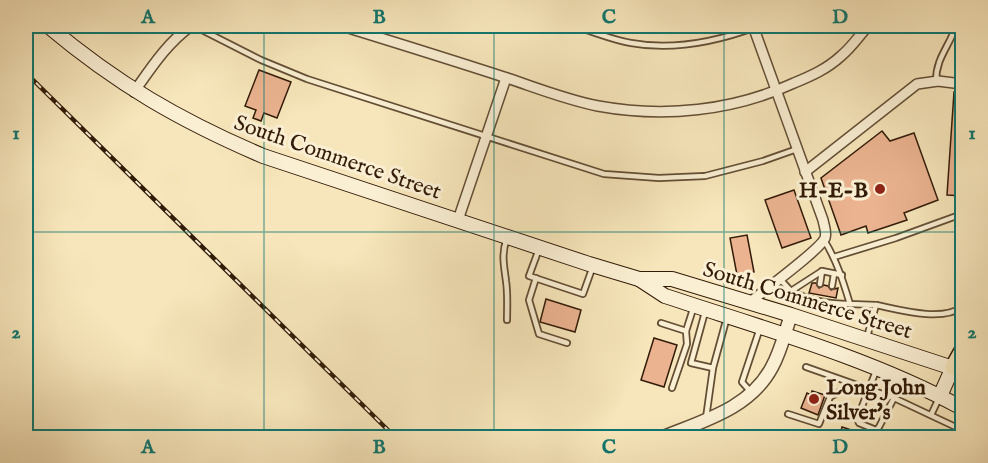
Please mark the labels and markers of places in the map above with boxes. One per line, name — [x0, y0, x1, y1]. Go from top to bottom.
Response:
place label: H-E-B — [799, 177, 868, 205]
marker: H-E-B — [873, 182, 887, 196]
place label: Long John Silver's — [826, 374, 926, 427]
marker: Long John Silver's — [807, 392, 821, 406]

